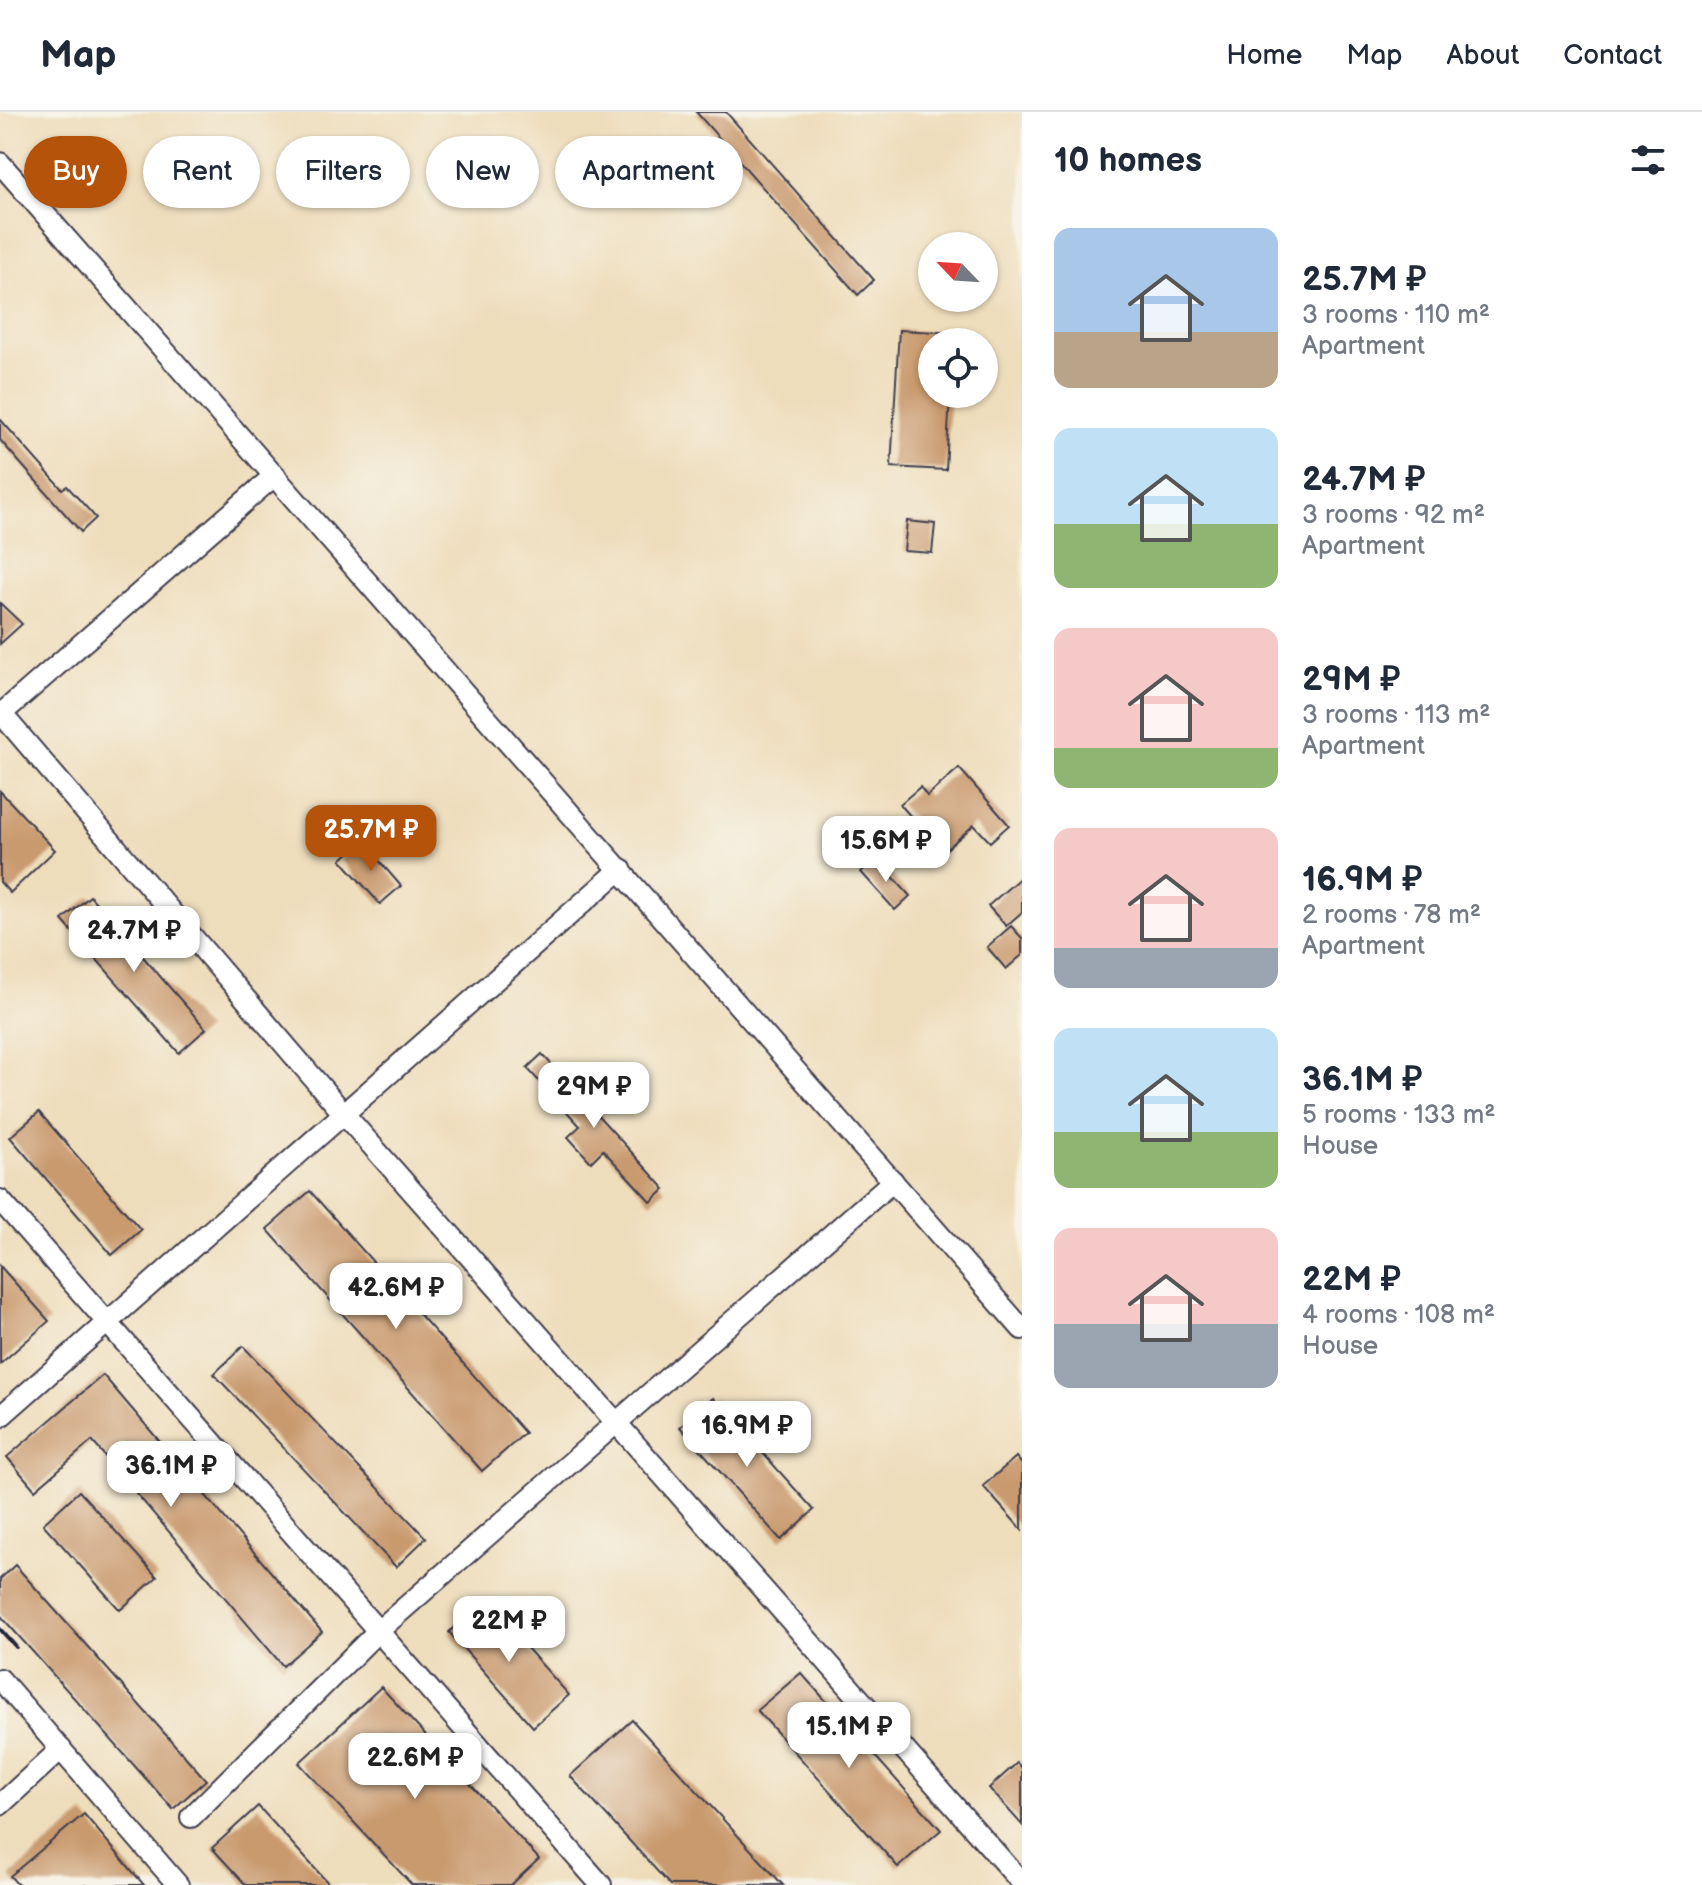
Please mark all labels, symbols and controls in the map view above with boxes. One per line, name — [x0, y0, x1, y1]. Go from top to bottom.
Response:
text: Map — [40, 33, 116, 78]
text: Home — [1226, 39, 1302, 72]
text: Map — [1346, 39, 1403, 72]
text: About — [1447, 39, 1519, 72]
text: Contact — [1563, 39, 1662, 72]
chip: Buy — [24, 136, 127, 208]
chip: Rent — [143, 136, 260, 208]
chip: Filters — [276, 136, 410, 208]
chip: New — [426, 136, 539, 208]
chip: Apartment — [555, 136, 743, 208]
icon: filters — [1626, 138, 1670, 182]
text: 10 homes — [1054, 140, 1202, 181]
north arrow — [918, 232, 998, 312]
map controls — [918, 232, 998, 408]
text: 25.7M ₽ — [1302, 259, 1427, 300]
icon: home — [1118, 260, 1214, 356]
text: 3 rooms · 110 m² — [1302, 300, 1490, 331]
button: locate — [918, 328, 998, 408]
text: Apartment — [1302, 331, 1425, 362]
text: 24.7M ₽ — [1302, 459, 1426, 500]
icon: home — [1118, 460, 1214, 556]
text: 3 rooms · 92 m² — [1302, 500, 1485, 531]
text: Apartment — [1302, 531, 1425, 562]
text: 29M ₽ — [1302, 659, 1401, 700]
icon: home — [1118, 660, 1214, 756]
text: 3 rooms · 113 m² — [1302, 700, 1491, 731]
text: Apartment — [1302, 731, 1425, 762]
pin: 25.7M ₽ — [297, 805, 445, 873]
text: 25.7M ₽ — [323, 815, 419, 846]
pin: 15.6M ₽ — [812, 816, 960, 884]
text: 15.6M ₽ — [840, 826, 932, 857]
text: 16.9M ₽ — [1302, 859, 1423, 900]
icon: home — [1118, 860, 1214, 956]
text: 2 rooms · 78 m² — [1302, 900, 1481, 931]
pin: 24.7M ₽ — [60, 906, 208, 974]
text: 24.7M ₽ — [87, 916, 181, 947]
text: Apartment — [1302, 931, 1425, 962]
text: 36.1M ₽ — [1302, 1059, 1423, 1100]
icon: home — [1118, 1060, 1214, 1156]
pin: 29M ₽ — [538, 1062, 650, 1130]
text: 29M ₽ — [556, 1072, 632, 1103]
text: 5 rooms · 133 m² — [1302, 1100, 1495, 1131]
text: House — [1302, 1131, 1378, 1162]
text: 22M ₽ — [1302, 1259, 1401, 1300]
icon: home — [1118, 1260, 1214, 1356]
pin: 42.6M ₽ — [322, 1263, 470, 1331]
text: 42.6M ₽ — [348, 1273, 444, 1304]
text: 4 rooms · 108 m² — [1302, 1300, 1495, 1331]
text: House — [1302, 1331, 1378, 1362]
pin: 16.9M ₽ — [673, 1401, 821, 1469]
text: 16.9M ₽ — [701, 1411, 793, 1442]
pin: 36.1M ₽ — [97, 1441, 245, 1509]
text: 36.1M ₽ — [125, 1451, 217, 1482]
pin: 22M ₽ — [453, 1596, 565, 1664]
text: 22M ₽ — [471, 1606, 547, 1637]
pin: 15.1M ₽ — [775, 1702, 923, 1770]
text: 15.1M ₽ — [805, 1712, 893, 1743]
pin: 22.6M ₽ — [341, 1733, 489, 1801]
text: 22.6M ₽ — [366, 1743, 464, 1774]

